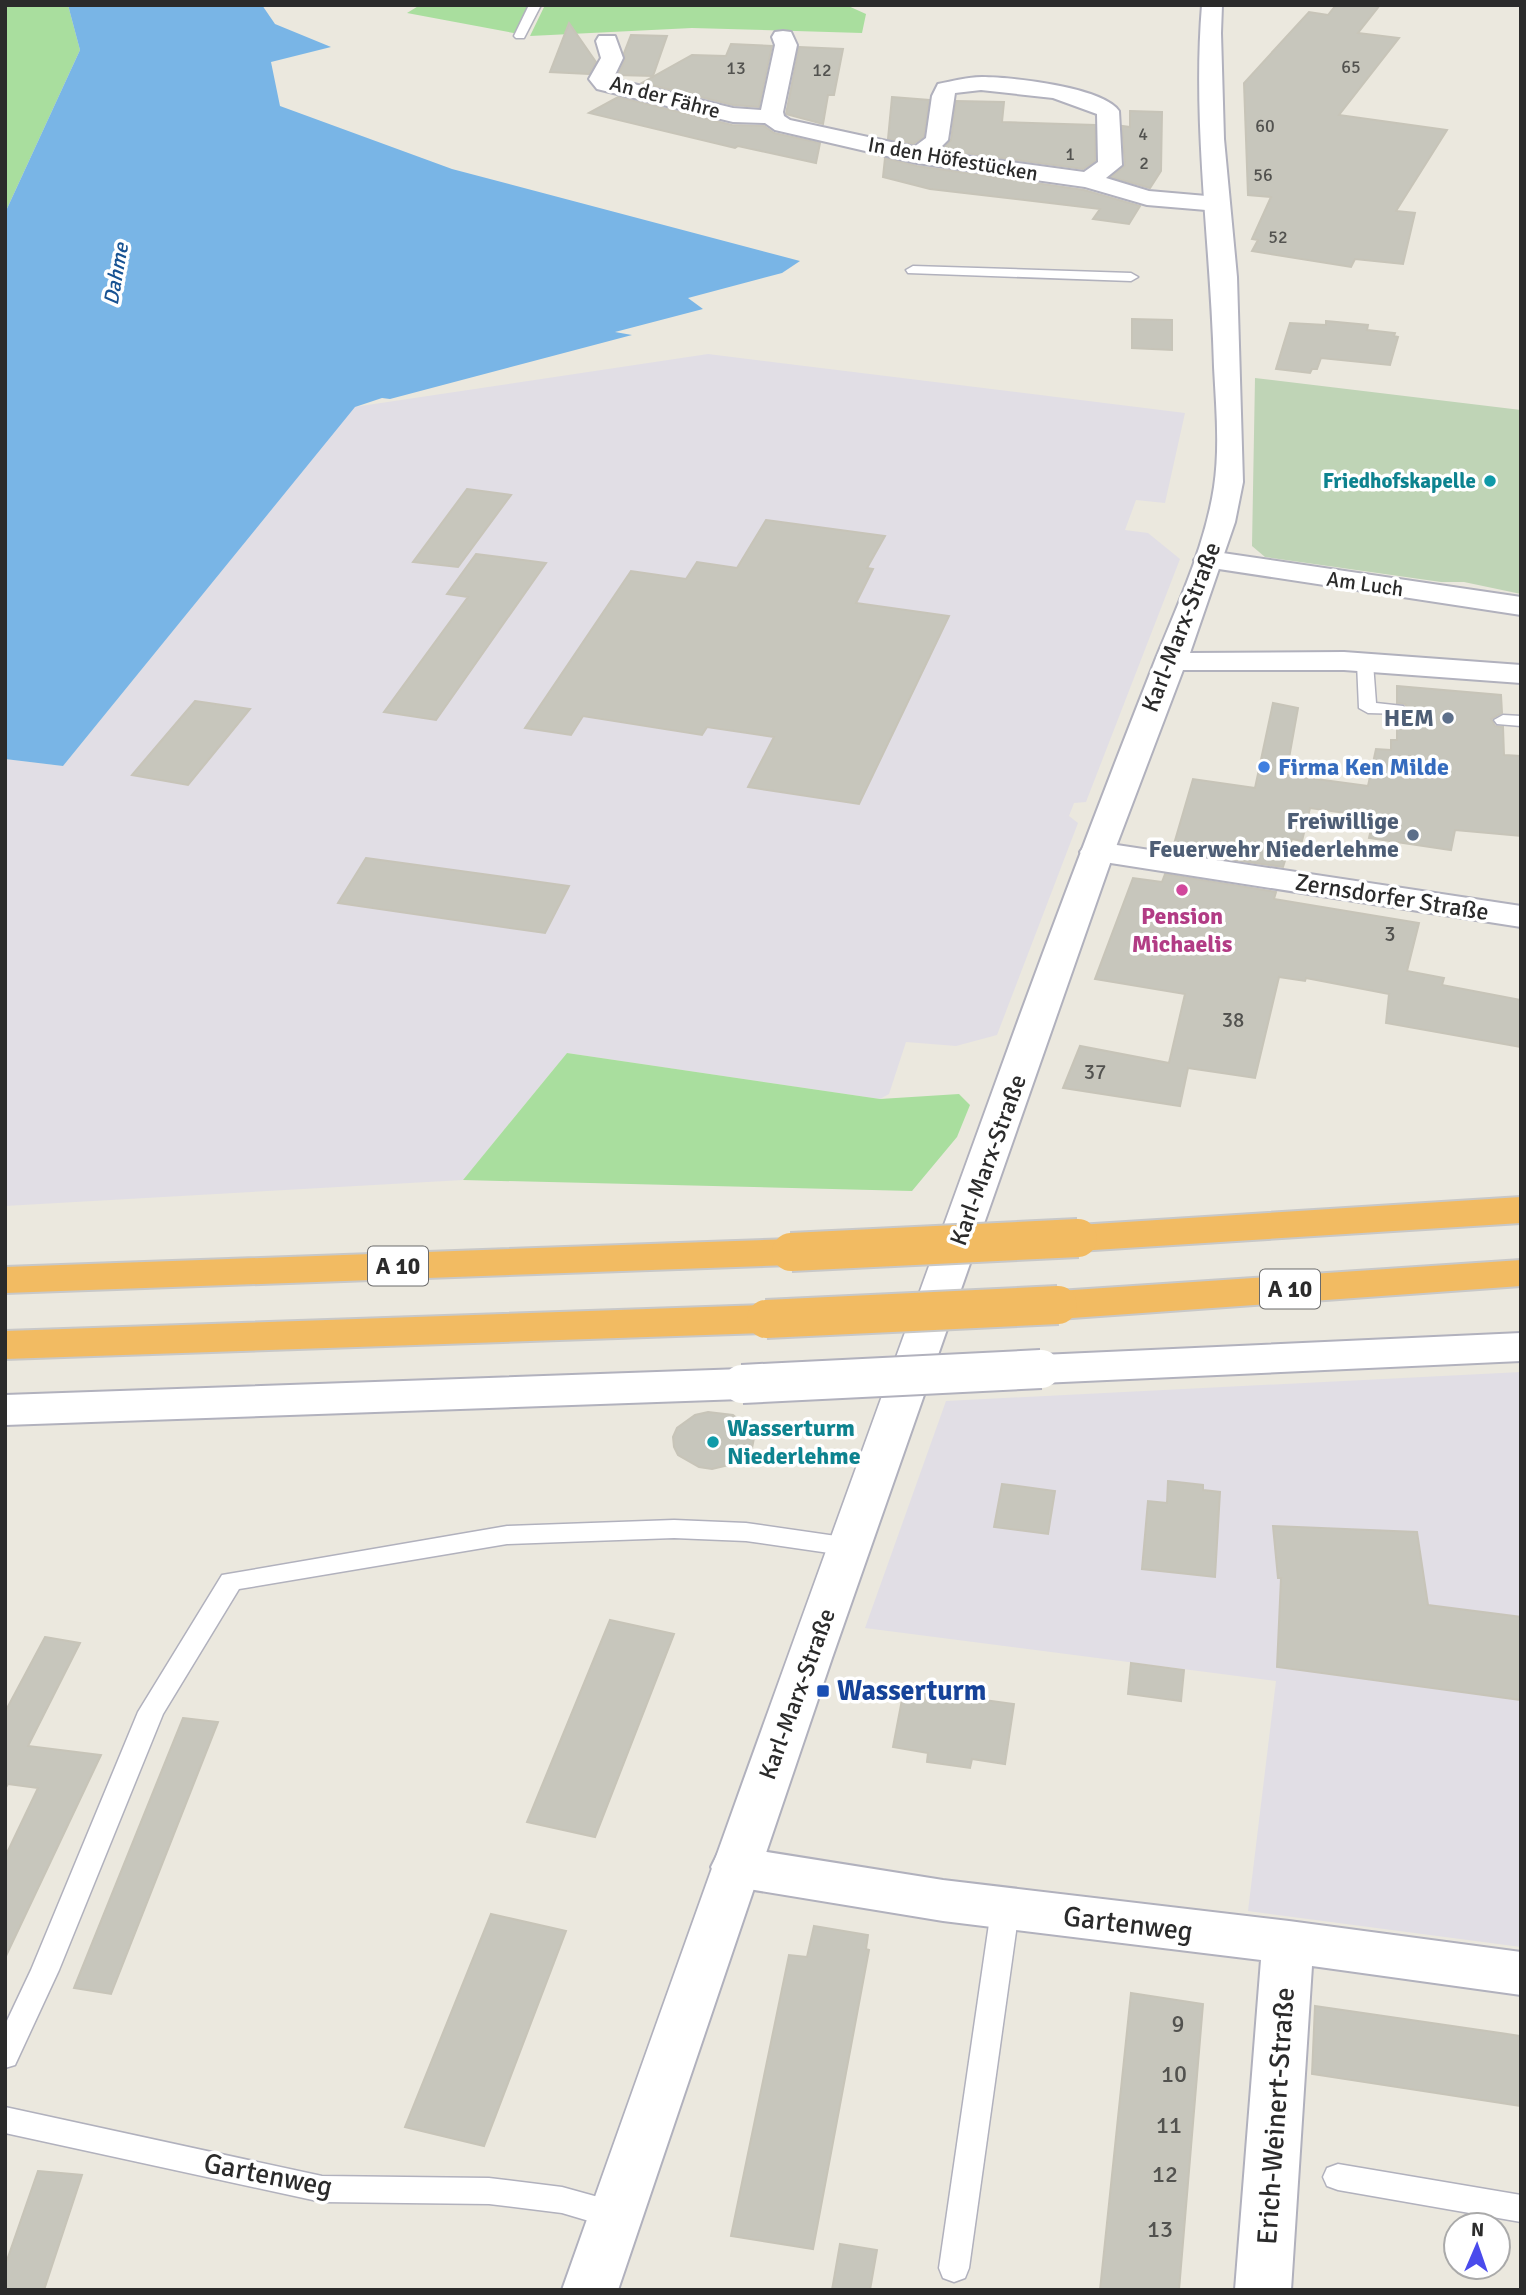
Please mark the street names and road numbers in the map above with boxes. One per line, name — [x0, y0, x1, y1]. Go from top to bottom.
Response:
street label: An der Fähre — [607, 70, 723, 124]
street label: In den Höfestücken — [866, 131, 1040, 187]
street label: Karl-Marx-Straße — [1135, 538, 1227, 716]
street label: Am Luch — [1325, 566, 1405, 602]
street label: Zernsdorfer Straße — [1293, 867, 1491, 927]
street label: Karl-Marx-Straße — [943, 1070, 1033, 1250]
road number: A 10 — [368, 1246, 428, 1286]
road number: A 10 — [1260, 1270, 1320, 1308]
street label: Karl-Marx-Straße — [752, 1604, 842, 1784]
street label: Gartenweg — [1061, 1899, 1195, 1949]
street label: Erich-Weinert-Straße — [1250, 1986, 1302, 2246]
street label: Gartenweg — [201, 2146, 335, 2204]

